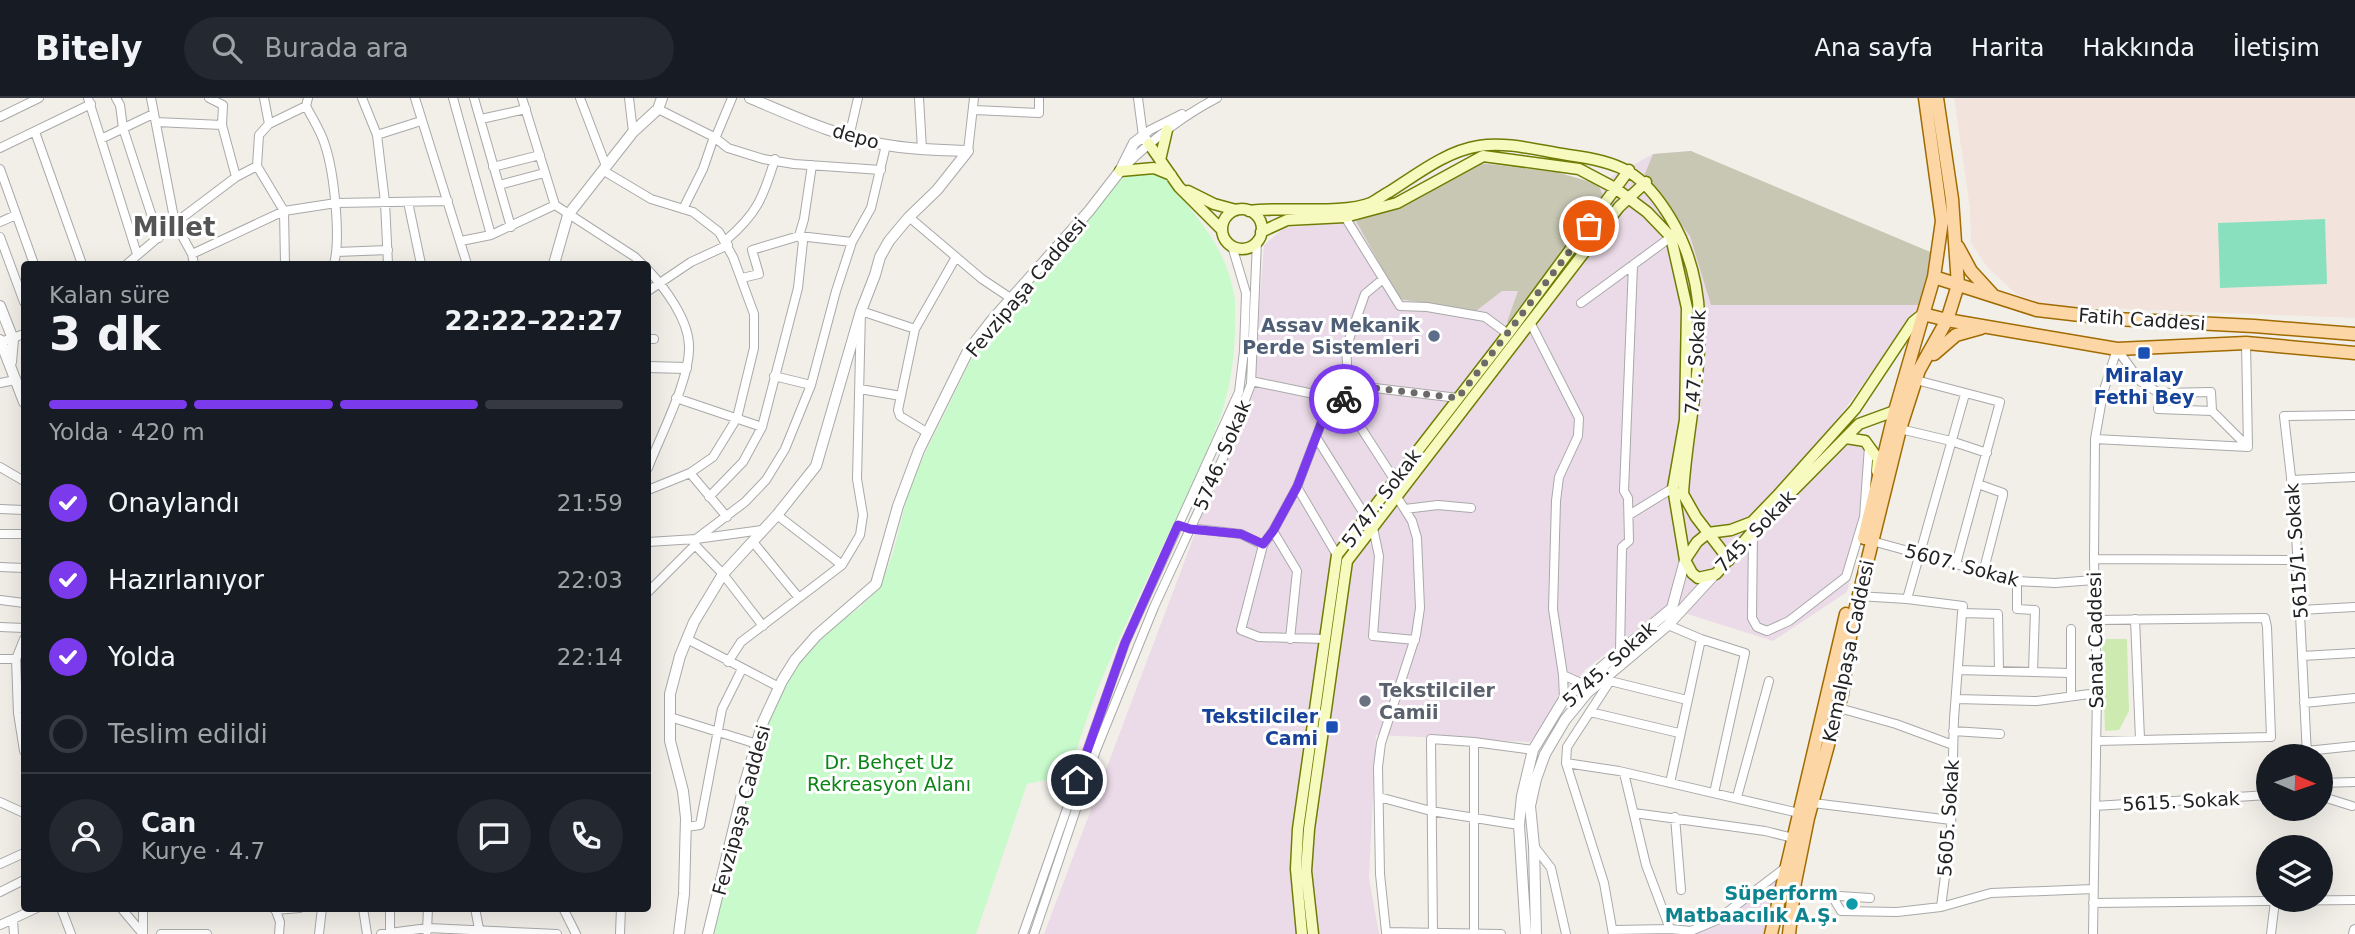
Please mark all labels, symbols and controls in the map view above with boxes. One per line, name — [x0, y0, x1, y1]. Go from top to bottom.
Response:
search box — [184, 17, 674, 80]
text: Bitely — [35, 29, 142, 68]
icon: search — [208, 29, 246, 67]
text: Burada ara — [264, 33, 409, 63]
text: Ana sayfa — [1815, 34, 1933, 62]
text: Harita — [1971, 34, 2044, 62]
text: Hakkında — [2082, 34, 2195, 62]
text: İletişim — [2233, 34, 2320, 62]
street label: depo — [830, 119, 882, 153]
pin — [1559, 196, 1619, 256]
icon: bag — [1570, 207, 1608, 245]
district label: Millet — [133, 212, 215, 242]
street label: Fevzipaşa Caddesi — [961, 213, 1091, 361]
text: Kalan süre — [49, 282, 170, 308]
street label: Fatih Caddesi — [2078, 304, 2206, 334]
text: 22:22–22:27 — [444, 306, 623, 336]
text: 3 dk — [49, 307, 161, 361]
street label: 747. Sokak — [1680, 309, 1710, 415]
place label: Assav Mekanik Perde Sistemleri — [1242, 314, 1420, 358]
marker: Assav Mekanik Perde Sistemleri — [1426, 328, 1442, 344]
marker: Miralay Fethi Bey — [2136, 345, 2152, 361]
courier — [1309, 364, 1379, 434]
place label: Miralay Fethi Bey — [2094, 364, 2195, 408]
icon: bike — [1325, 380, 1363, 418]
street label: 5746. Sokak — [1189, 397, 1255, 513]
text: Yolda · 420 m — [49, 419, 205, 445]
street label: 5747. Sokak — [1337, 444, 1425, 552]
street label: 5615/1. Sokak — [2280, 482, 2312, 620]
icon: check — [49, 484, 87, 522]
street label: 745. Sokak — [1710, 485, 1800, 577]
text: Onaylandı — [108, 488, 240, 518]
text: 21:59 — [557, 490, 623, 516]
street label: 5607. Sokak — [1902, 539, 2022, 591]
street label: Kemalpaşa Caddesi — [1818, 558, 1878, 744]
icon: check — [49, 561, 87, 599]
text: Hazırlanıyor — [108, 565, 264, 595]
text: 22:03 — [557, 567, 623, 593]
street label: Sanat Caddesi — [2083, 571, 2107, 709]
street label: 5745. Sokak — [1558, 617, 1660, 711]
icon: check — [49, 638, 87, 676]
text: Yolda — [108, 642, 176, 672]
text: 22:14 — [557, 644, 623, 670]
place label: Tekstilciler Camii — [1379, 679, 1496, 723]
marker: Tekstilciler Camii — [1357, 693, 1373, 709]
place label: Tekstilciler Cami — [1202, 705, 1319, 749]
text: Teslim edildi — [108, 719, 268, 749]
marker: Tekstilciler Cami — [1324, 719, 1340, 735]
street label: Fevzipaşa Caddesi — [708, 723, 774, 897]
north arrow — [2256, 744, 2333, 821]
map controls — [2256, 744, 2333, 912]
pin — [1047, 750, 1107, 810]
park label: Dr. Behçet Uz Rekreasyon Alanı — [807, 751, 971, 795]
street label: 5605. Sokak — [1933, 759, 1963, 877]
icon: home — [1058, 761, 1096, 799]
street label: 5615. Sokak — [2122, 787, 2240, 815]
button: person — [49, 799, 123, 873]
button: chat — [457, 799, 531, 873]
button: phone — [549, 799, 623, 873]
text: Can — [141, 808, 196, 838]
button: layers — [2256, 835, 2333, 912]
text: Kurye · 4.7 — [141, 838, 265, 864]
place label: Süperform Matbaacılık A.Ş. — [1665, 882, 1838, 926]
marker: Süperform Matbaacılık A.Ş. — [1844, 896, 1860, 912]

